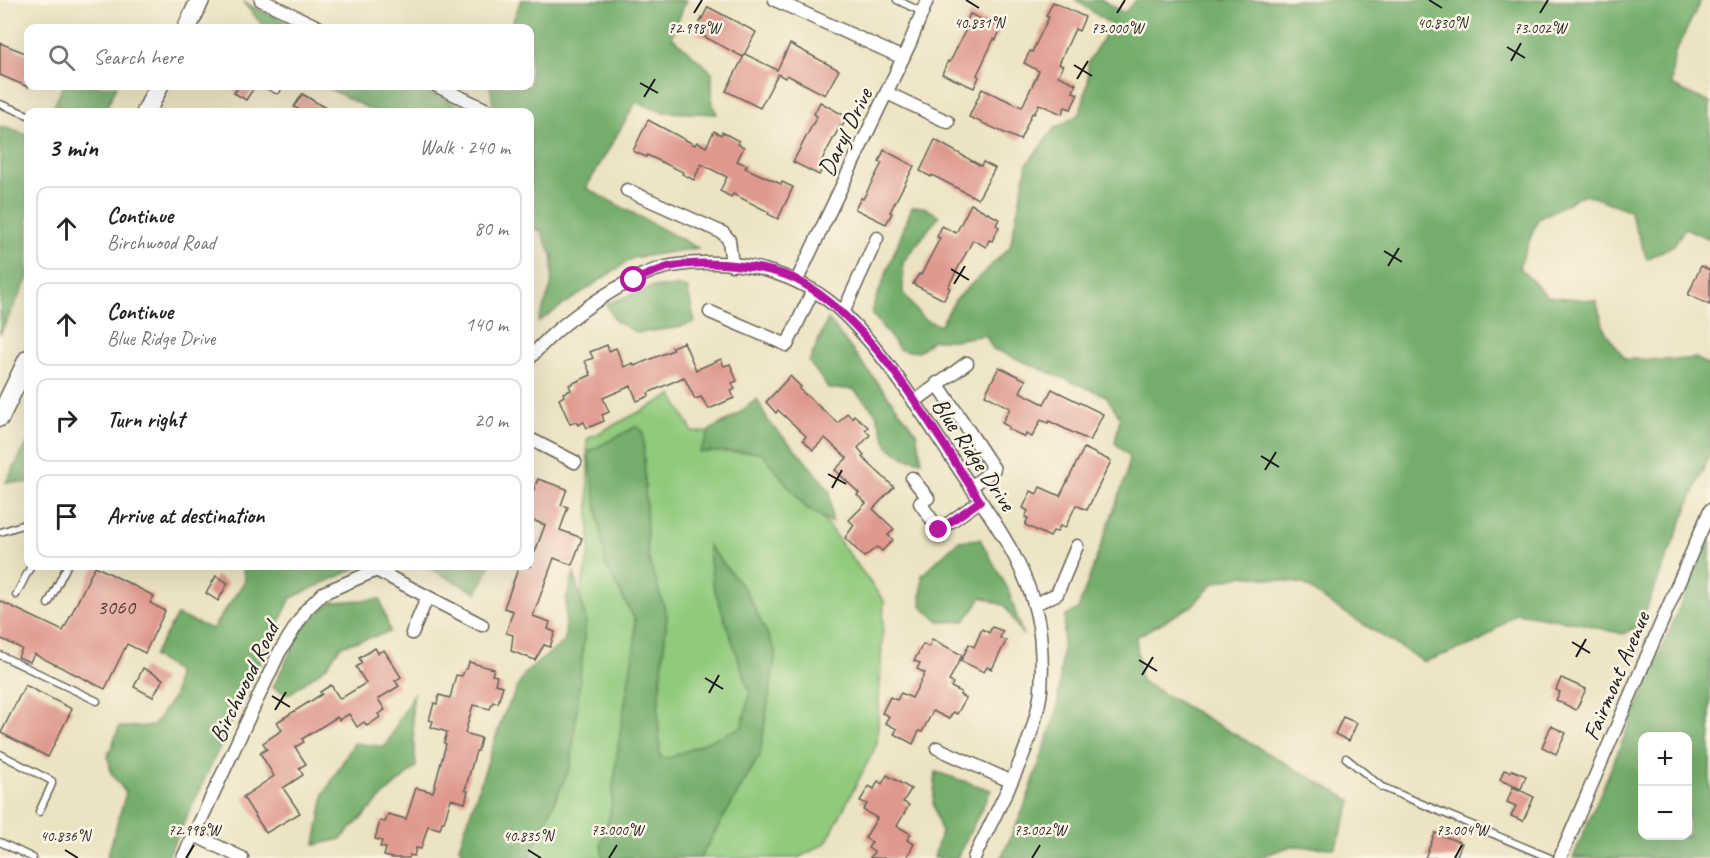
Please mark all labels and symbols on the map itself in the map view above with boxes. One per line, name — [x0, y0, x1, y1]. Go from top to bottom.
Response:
text: 40.831°N — [954, 14, 1007, 33]
text: 40.830°N — [1417, 14, 1470, 33]
text: 72.998°W — [668, 19, 723, 38]
text: 73.000°W — [1091, 19, 1146, 38]
text: 73.002°W — [1514, 19, 1569, 38]
street label: Daryl Drive — [811, 81, 880, 181]
route start — [620, 266, 646, 292]
street label: Blue Ridge Drive — [925, 392, 1024, 518]
route end — [925, 516, 951, 542]
house number: 3060 — [97, 594, 136, 620]
street label: Fairmont Avenue — [1575, 605, 1657, 745]
street label: Birchwood Road — [202, 614, 288, 747]
text: 72.998°W — [168, 821, 223, 840]
text: 73.000°W — [591, 821, 646, 840]
text: 73.002°W — [1014, 821, 1069, 840]
text: 73.004°W — [1436, 821, 1491, 840]
text: 40.836°N — [40, 827, 93, 846]
text: 40.835°N — [503, 827, 556, 846]

